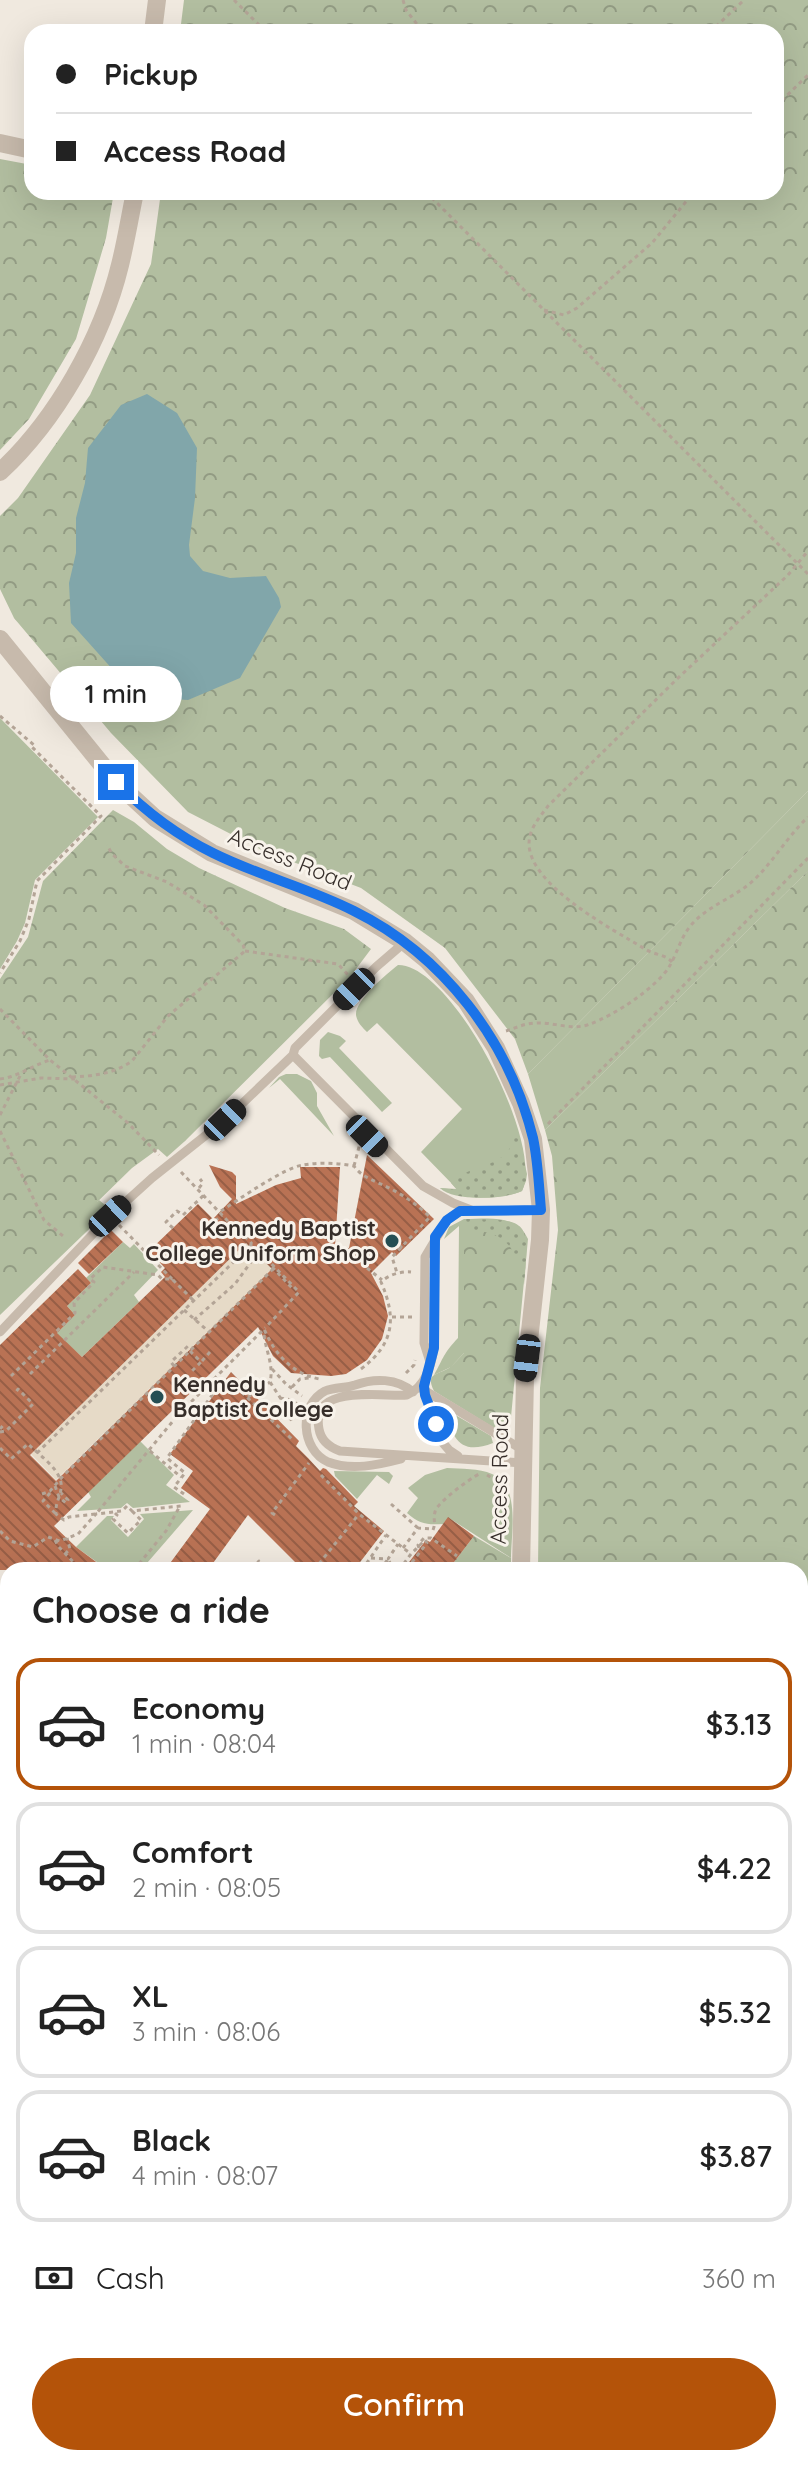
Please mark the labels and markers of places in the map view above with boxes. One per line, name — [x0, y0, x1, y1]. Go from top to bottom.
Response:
place label: Kennedy Baptist College Uniform Shop — [145, 1214, 376, 1267]
marker: Kennedy Baptist College Uniform Shop — [383, 1232, 401, 1250]
place label: Kennedy Baptist College — [173, 1370, 334, 1423]
marker: Kennedy Baptist College — [148, 1388, 166, 1406]

